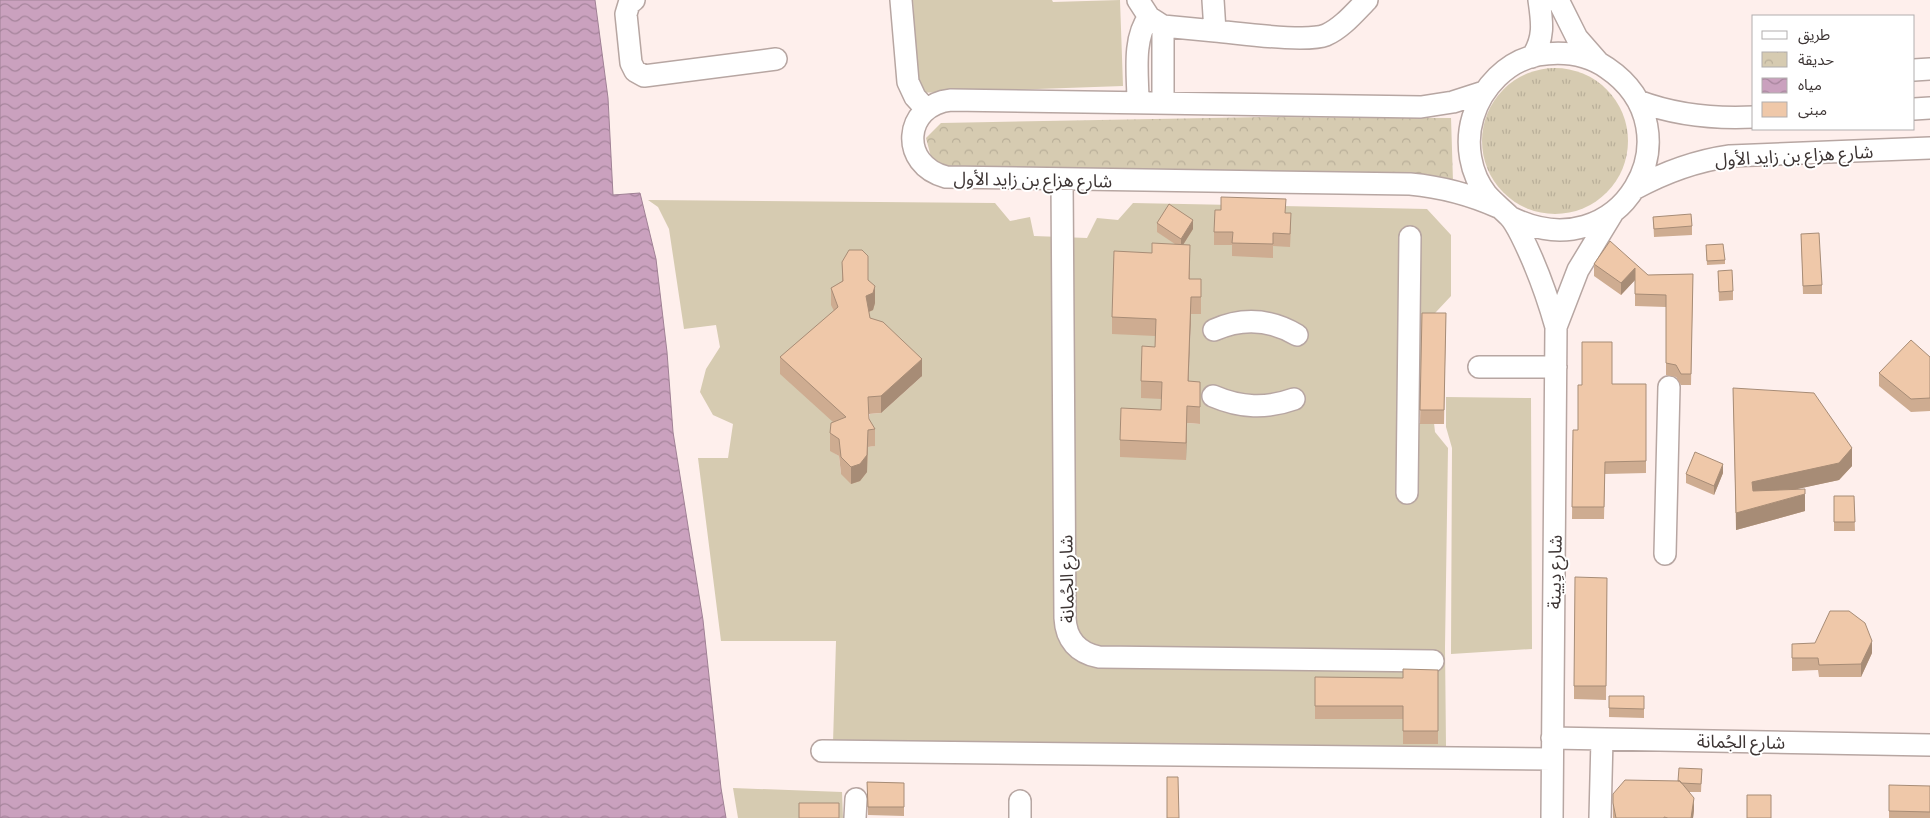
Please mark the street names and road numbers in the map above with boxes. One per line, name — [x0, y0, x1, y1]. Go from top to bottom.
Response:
street label: شارع هزاع بن زايد الأول — [1714, 139, 1874, 174]
street label: شارع هزاع بن زايد الأول — [953, 166, 1113, 195]
street label: شارع الجُمانة — [1053, 535, 1082, 623]
street label: شارع دِيينة — [1541, 535, 1570, 609]
street label: شارع الجُمانة — [1697, 728, 1785, 757]

